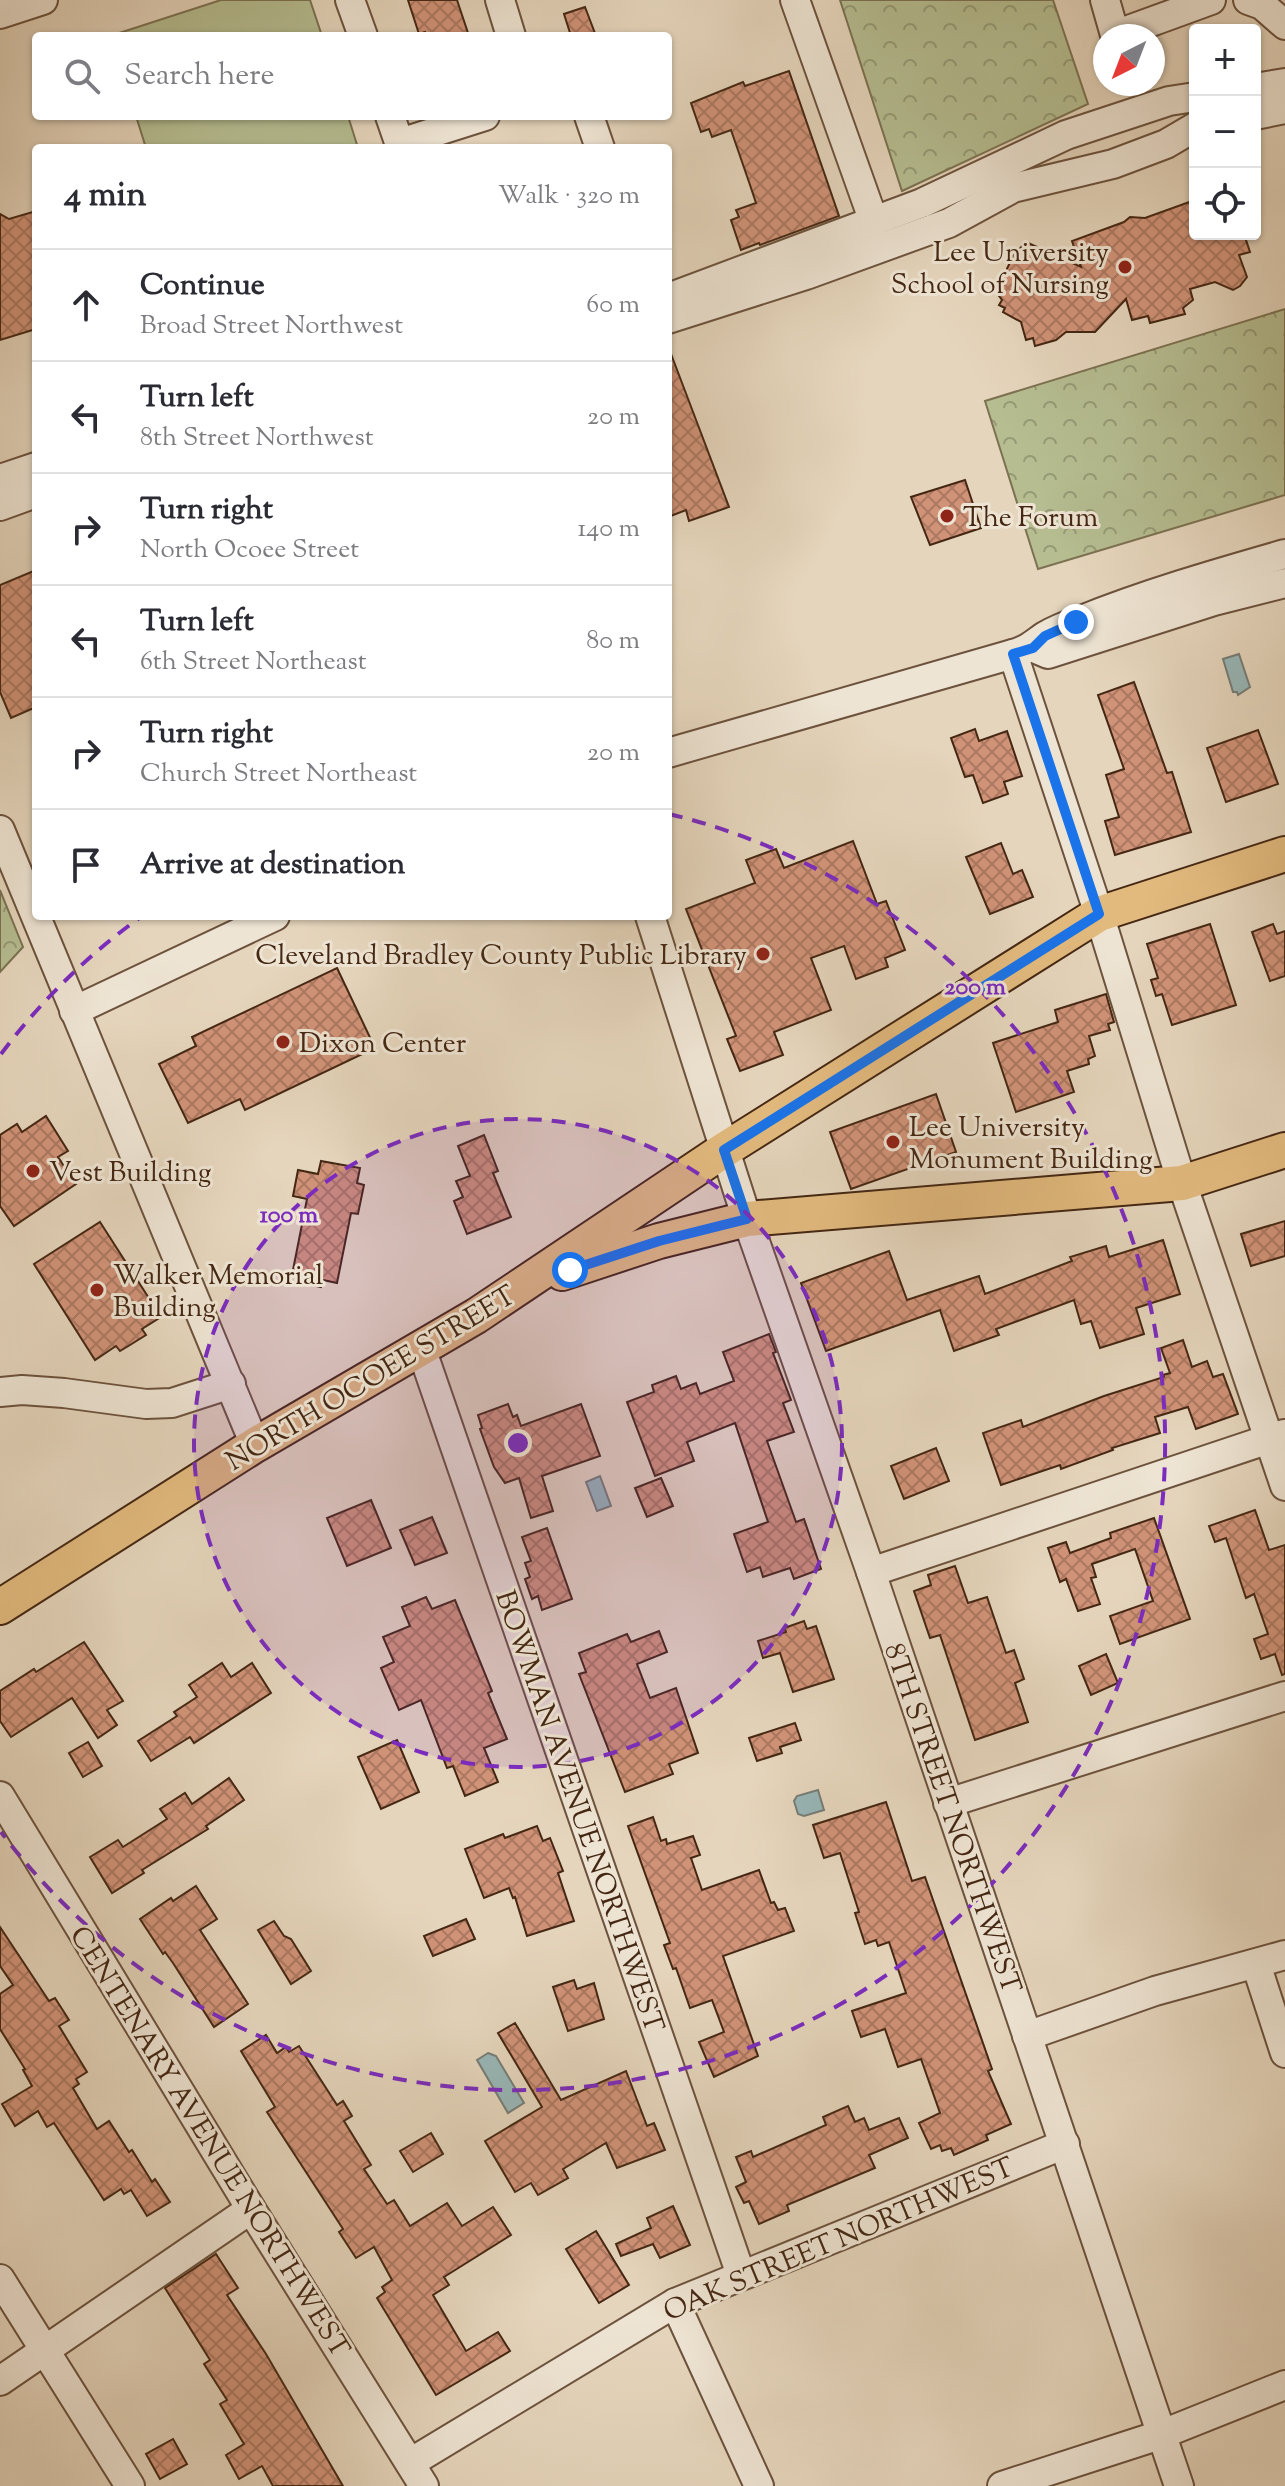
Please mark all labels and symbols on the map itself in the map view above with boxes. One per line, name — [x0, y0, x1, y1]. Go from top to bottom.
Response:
north arrow — [1093, 24, 1165, 96]
place label: Lee University School of Nursing — [891, 234, 1109, 306]
marker: Lee University School of Nursing — [1116, 258, 1134, 276]
place label: The Forum — [963, 499, 1098, 539]
marker: The Forum — [938, 507, 956, 525]
route end — [1058, 604, 1094, 640]
place label: Cleveland Bradley County Public Library — [255, 937, 747, 977]
marker: Cleveland Bradley County Public Library — [754, 945, 772, 963]
text: 200 m — [944, 971, 1006, 1005]
place label: Dixon Center — [299, 1025, 467, 1065]
marker: Dixon Center — [274, 1033, 292, 1051]
place label: Lee University Monument Building — [909, 1109, 1153, 1181]
marker: Lee University Monument Building — [884, 1133, 902, 1151]
place label: Vest Building — [49, 1154, 211, 1194]
marker: Vest Building — [24, 1162, 42, 1180]
text: 100 m — [260, 1199, 318, 1233]
route start — [552, 1252, 588, 1288]
place label: Walker Memorial Building — [113, 1257, 324, 1329]
street label: NORTH OCOEE STREET — [219, 1277, 524, 1482]
marker: Walker Memorial Building — [88, 1281, 106, 1299]
centre of rings — [504, 1429, 532, 1457]
street label: BOWMAN AVENUE NORTHWEST — [484, 1586, 673, 2039]
street label: 8TH STREET NORTHWEST — [872, 1639, 1030, 2000]
street label: CENTENARY AVENUE NORTHWEST — [59, 1919, 359, 2366]
street label: OAK STREET NORTHWEST — [658, 2148, 1021, 2333]

